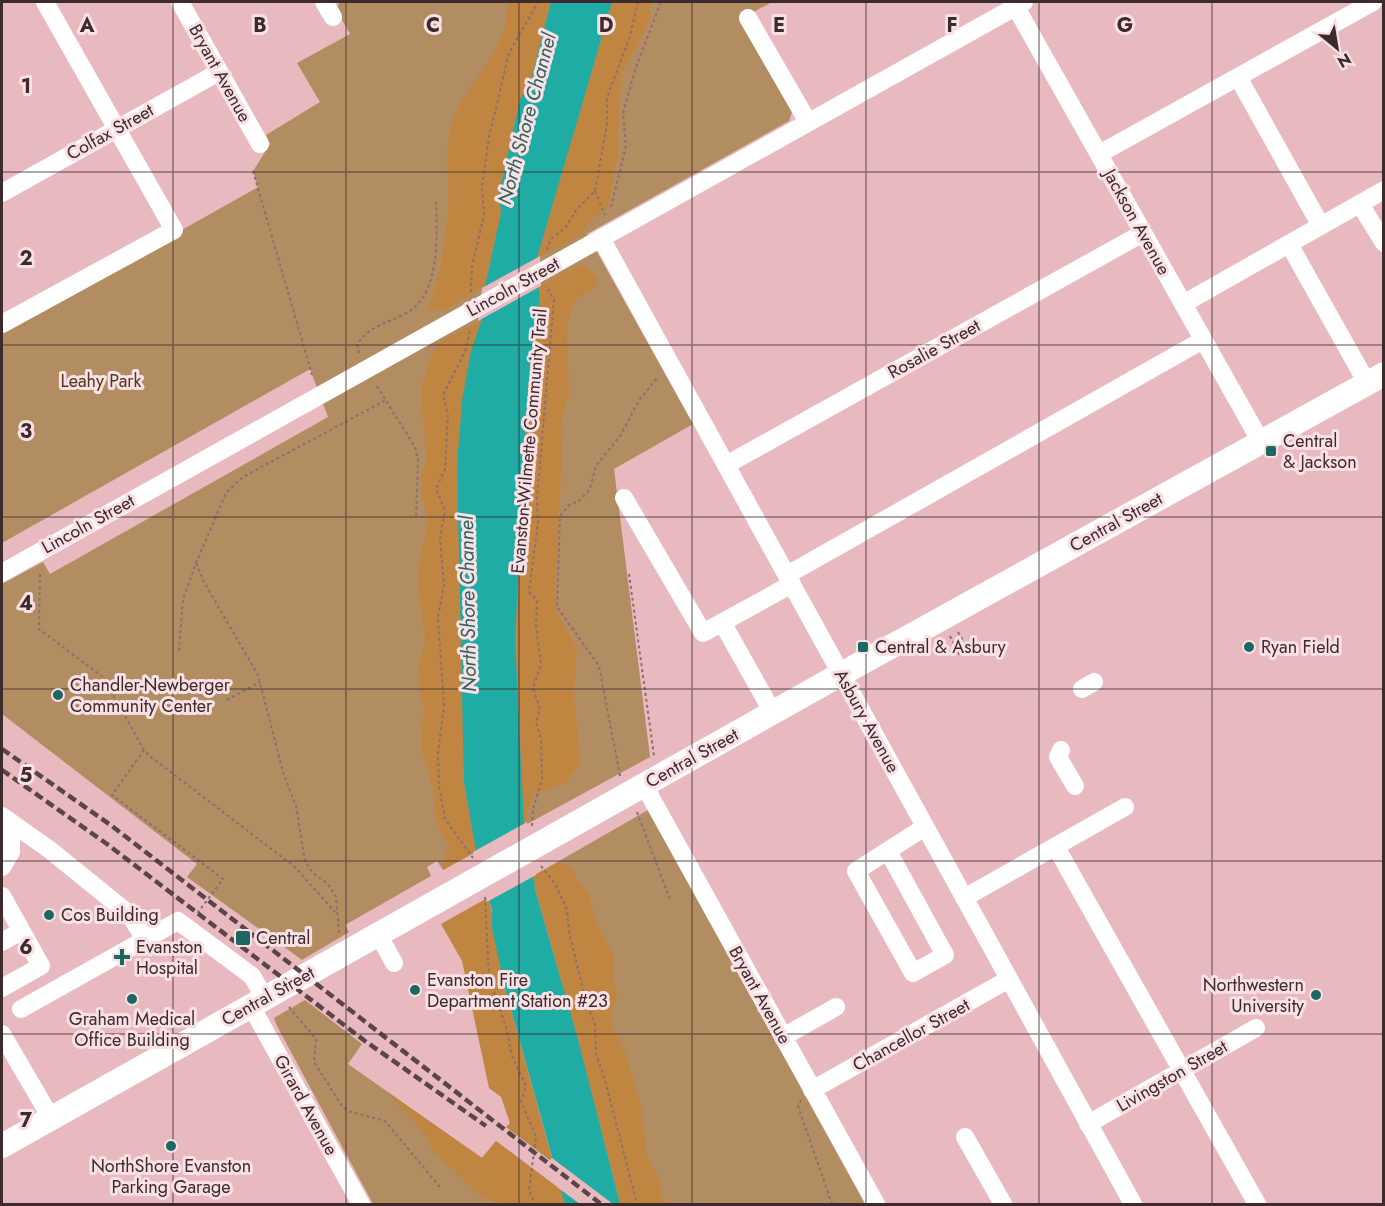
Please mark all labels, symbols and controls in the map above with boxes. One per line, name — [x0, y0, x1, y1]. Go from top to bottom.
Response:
text: A — [79, 11, 95, 40]
text: B — [253, 11, 267, 40]
text: C — [426, 11, 440, 40]
text: D — [599, 11, 613, 40]
text: E — [773, 11, 785, 40]
text: F — [946, 11, 958, 40]
text: G — [1117, 11, 1133, 40]
north arrow — [1307, 18, 1367, 78]
street label: Bryant Avenue — [182, 19, 258, 127]
water label: North Shore Channel — [490, 29, 564, 208]
text: N — [1333, 47, 1356, 74]
text: 1 — [21, 72, 31, 101]
street label: Colfax Street — [62, 97, 159, 167]
street label: Jackson Avenue — [1096, 163, 1177, 280]
text: 2 — [19, 244, 33, 273]
street label: Lincoln Street — [462, 250, 565, 323]
street label: Evanston-Wilmette Community Trail — [504, 307, 554, 575]
street label: Rosalie Street — [883, 313, 986, 385]
park label: Leahy Park — [61, 368, 141, 394]
text: 3 — [20, 417, 32, 446]
place label: Central & Jackson — [1283, 428, 1357, 475]
marker: Central & Jackson — [1264, 444, 1278, 458]
street label: Central Street — [1065, 485, 1168, 558]
street label: Lincoln Street — [37, 487, 140, 560]
water label: North Shore Channel — [452, 514, 484, 692]
text: 4 — [19, 589, 33, 618]
place label: Central & Asbury — [875, 634, 1006, 660]
place label: Ryan Field — [1261, 634, 1340, 660]
marker: Central & Asbury — [856, 640, 870, 654]
marker: Ryan Field — [1242, 640, 1256, 654]
street label: Asbury Avenue — [828, 664, 906, 778]
place label: Chandler-Newberger Community Center — [70, 672, 231, 719]
marker: Chandler-Newberger Community Center — [51, 688, 65, 702]
street label: Central Street — [641, 721, 744, 794]
text: 5 — [20, 761, 33, 790]
place label: Cos Building — [61, 902, 159, 928]
marker: Cos Building — [42, 908, 56, 922]
place label: Central — [256, 925, 310, 951]
marker: Central — [234, 929, 252, 947]
text: 6 — [19, 933, 33, 962]
place label: Evanston Hospital — [136, 934, 203, 981]
street label: Bryant Avenue — [722, 941, 798, 1049]
marker: Evanston Hospital — [113, 948, 131, 966]
street label: Central Street — [217, 959, 320, 1032]
place label: Evanston Fire Department Station #23 — [427, 967, 608, 1014]
place label: Northwestern University — [1203, 972, 1304, 1019]
marker: Evanston Fire Department Station #23 — [408, 983, 422, 997]
marker: Northwestern University — [1309, 988, 1323, 1002]
marker: Graham Medical Office Building — [125, 992, 139, 1006]
street label: Chancellor Street — [848, 992, 975, 1078]
place label: Graham Medical Office Building — [69, 1006, 195, 1053]
street label: Livingston Street — [1112, 1033, 1233, 1118]
street label: Girard Avenue — [268, 1050, 344, 1160]
text: 7 — [20, 1106, 33, 1135]
marker: NorthShore Evanston Parking Garage — [164, 1139, 178, 1153]
place label: NorthShore Evanston Parking Garage — [91, 1153, 251, 1200]

